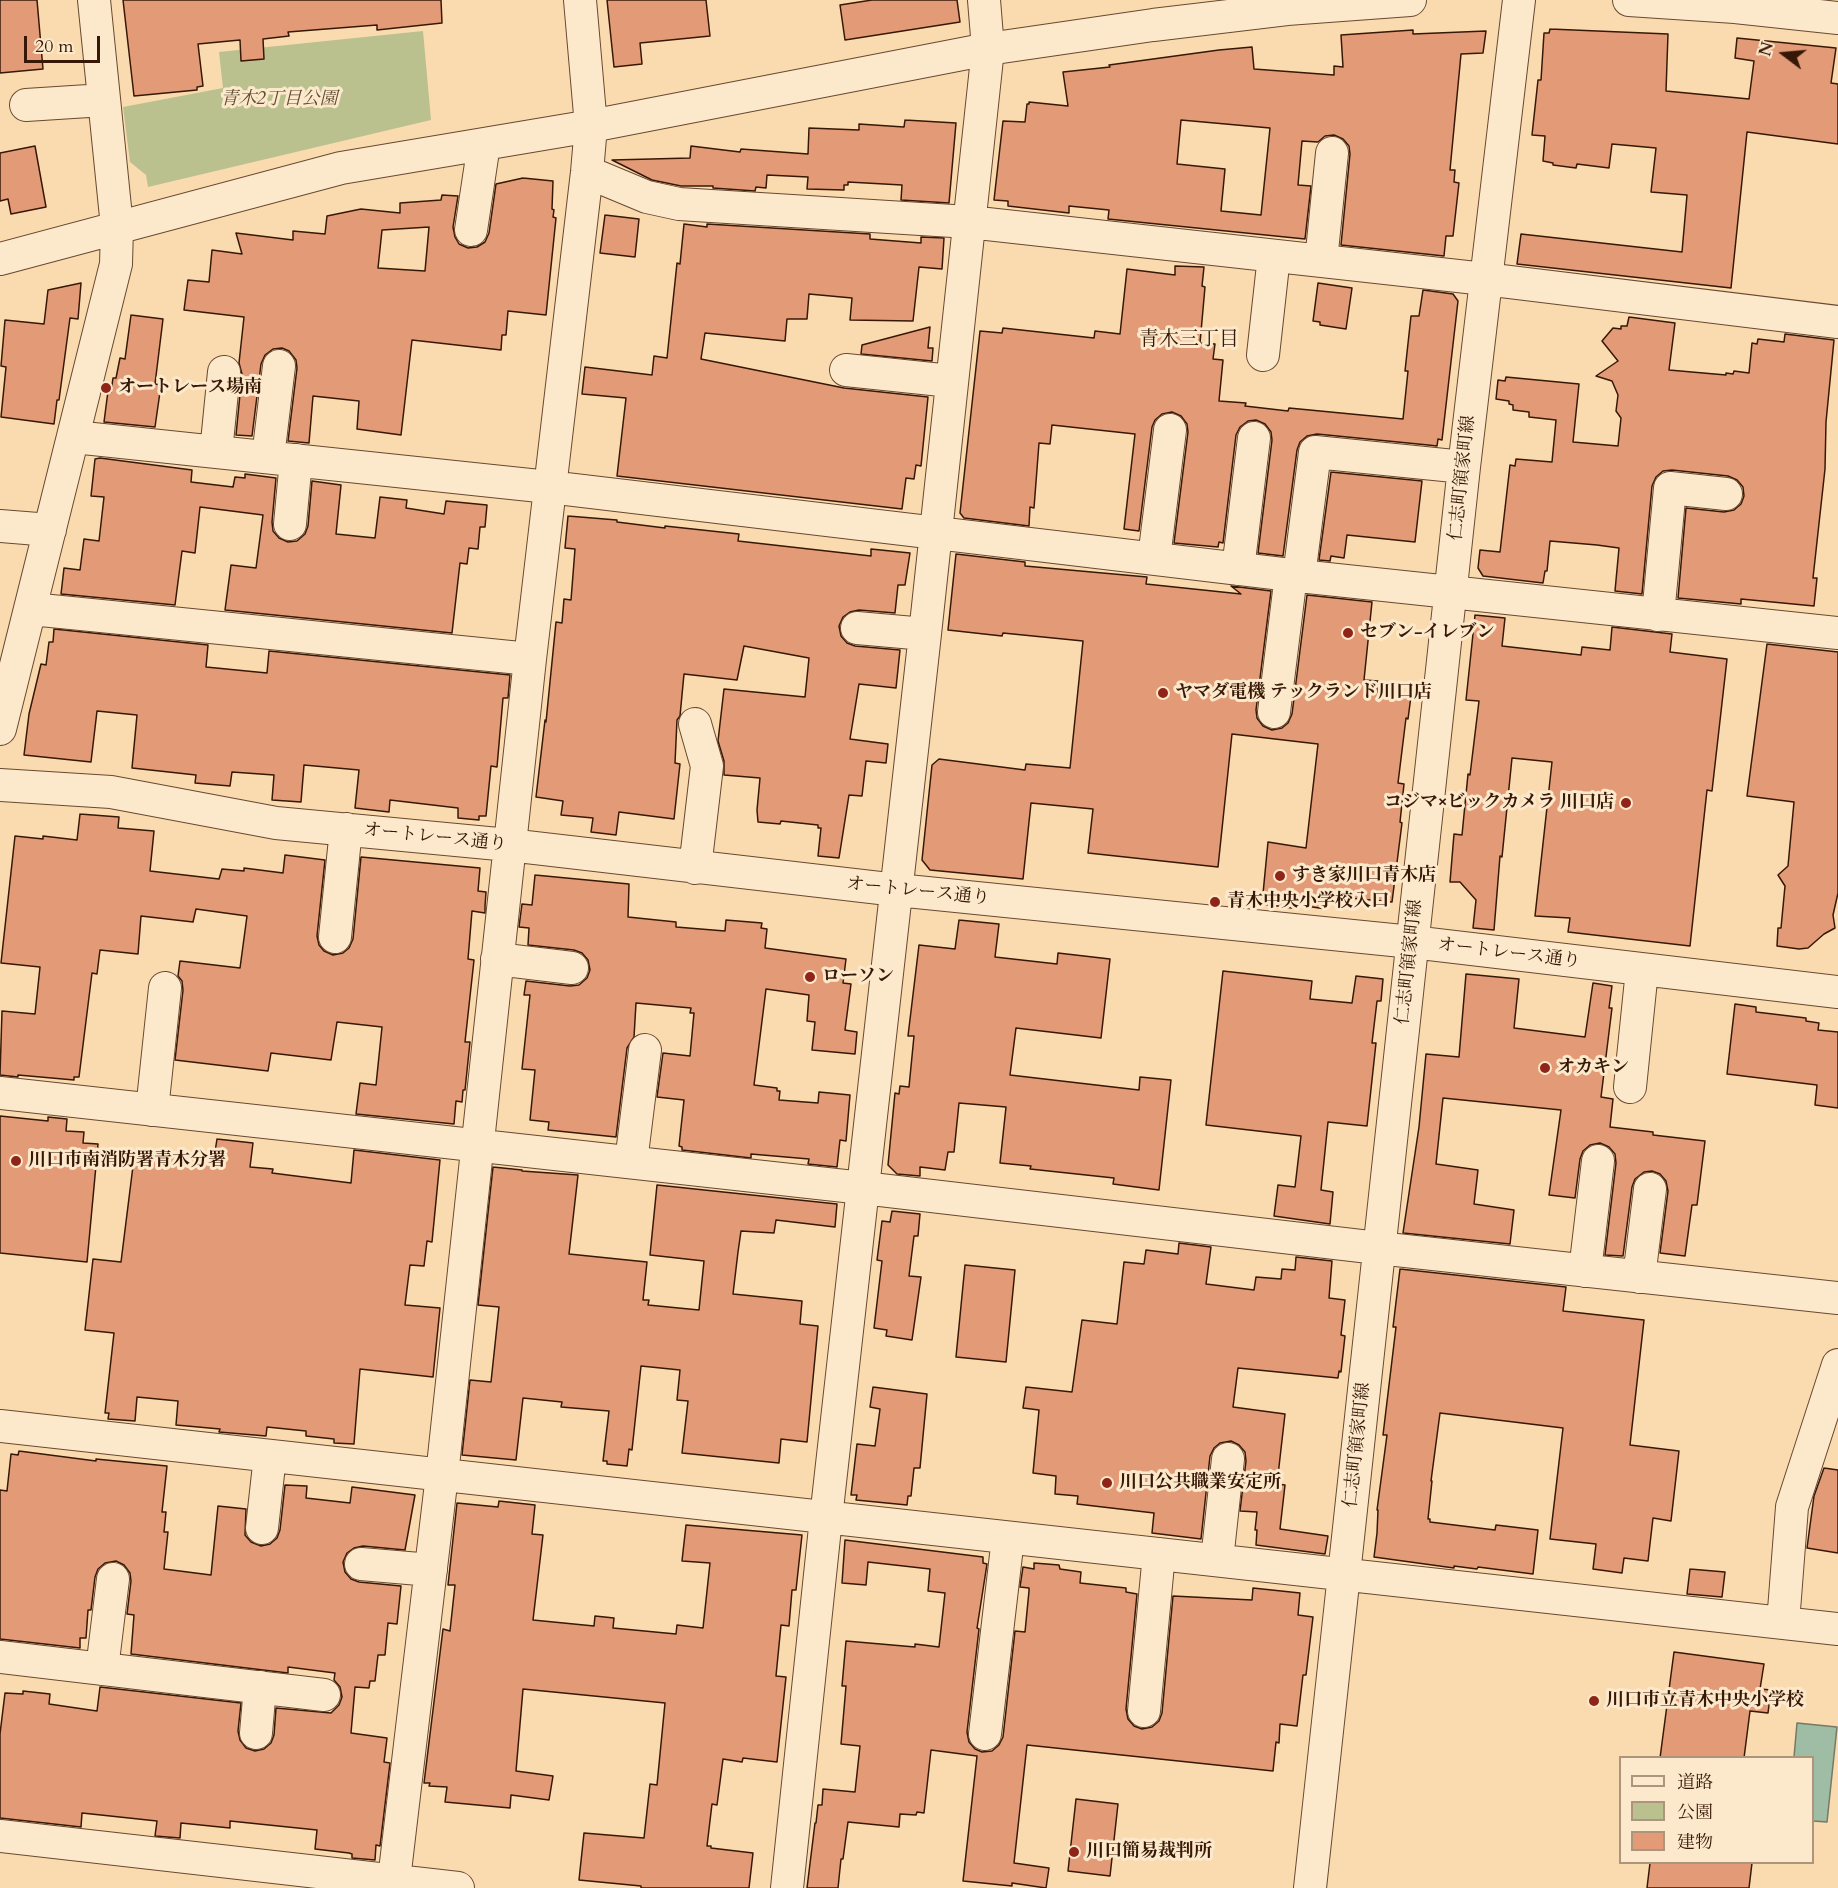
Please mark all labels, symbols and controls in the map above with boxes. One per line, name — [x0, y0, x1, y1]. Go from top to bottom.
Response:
scale bar — [27, 24, 104, 62]
north arrow — [1754, 24, 1814, 84]
text: 20 m — [35, 34, 74, 59]
text: N — [1754, 39, 1779, 59]
park label: 青木2丁目公園 — [220, 89, 338, 111]
district label: 青木三丁目 — [1139, 328, 1239, 352]
place label: オートレース場南 — [118, 377, 262, 399]
marker: オートレース場南 — [99, 381, 113, 395]
street label: 仁志町領家町線 — [1446, 414, 1480, 542]
place label: セブン-イレブン — [1360, 622, 1495, 644]
marker: セブン-イレブン — [1341, 626, 1355, 640]
place label: ヤマダ電機 テックランド川口店 — [1175, 682, 1432, 704]
marker: ヤマダ電機 テックランド川口店 — [1156, 686, 1170, 700]
place label: コジマ×ビックカメラ 川口店 — [1384, 792, 1614, 814]
marker: コジマ×ビックカメラ 川口店 — [1619, 796, 1633, 810]
street label: オートレース通り — [362, 820, 508, 856]
place label: すき家川口青木店 — [1292, 865, 1436, 887]
marker: すき家川口青木店 — [1273, 869, 1287, 883]
street label: オートレース通り — [845, 874, 991, 910]
place label: 青木中央小学校入口 — [1227, 891, 1389, 913]
marker: 青木中央小学校入口 — [1208, 895, 1222, 909]
street label: 仁志町領家町線 — [1393, 898, 1427, 1026]
street label: オートレース通り — [1436, 935, 1582, 973]
place label: ローソン — [822, 966, 894, 988]
marker: ローソン — [803, 970, 817, 984]
place label: オカキン — [1557, 1057, 1629, 1079]
marker: オカキン — [1538, 1061, 1552, 1075]
place label: 川口市南消防署青木分署 — [28, 1150, 226, 1172]
marker: 川口市南消防署青木分署 — [9, 1154, 23, 1168]
street label: 仁志町領家町線 — [1341, 1381, 1375, 1509]
place label: 川口公共職業安定所 — [1119, 1472, 1281, 1494]
marker: 川口公共職業安定所 — [1100, 1476, 1114, 1490]
place label: 川口市立青木中央小学校 — [1606, 1690, 1804, 1712]
marker: 川口市立青木中央小学校 — [1587, 1694, 1601, 1708]
legend — [1619, 1756, 1814, 1864]
text: 道路 — [1677, 1770, 1713, 1795]
text: 公園 — [1677, 1800, 1713, 1825]
text: 建物 — [1677, 1830, 1713, 1855]
place label: 川口簡易裁判所 — [1086, 1841, 1212, 1863]
marker: 川口簡易裁判所 — [1067, 1845, 1081, 1859]

